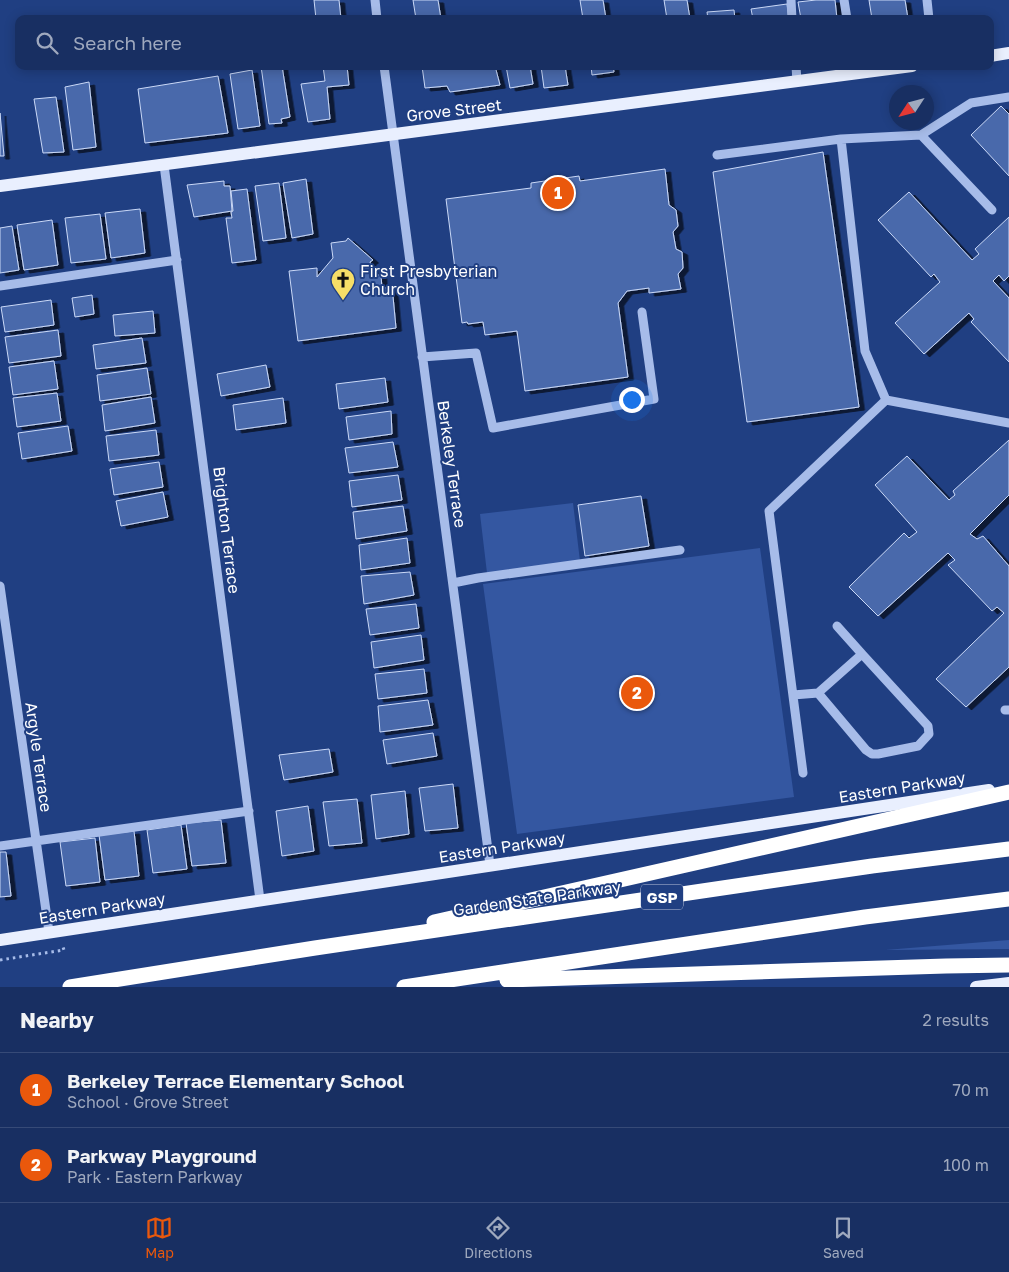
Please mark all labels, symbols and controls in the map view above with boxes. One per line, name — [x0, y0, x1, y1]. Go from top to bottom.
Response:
search box — [15, 15, 994, 70]
icon: search — [33, 29, 61, 57]
text: Search here — [73, 31, 182, 54]
north arrow — [889, 85, 934, 130]
street label: Grove Street — [405, 94, 503, 126]
pin: 1 — [542, 174, 574, 212]
place label: First Presbyterian Church — [360, 261, 497, 299]
church icon: First Presbyterian Church — [330, 267, 356, 301]
your location — [619, 387, 645, 413]
street label: Berkeley Terrace — [433, 399, 471, 529]
street label: Brighton Terrace — [209, 465, 245, 595]
pin: 2 — [621, 674, 653, 712]
street label: Argyle Terrace — [21, 701, 57, 813]
street label: Eastern Parkway — [837, 767, 967, 807]
street label: Eastern Parkway — [437, 827, 567, 867]
street label: Garden State Parkway — [452, 876, 622, 920]
road number: GSP — [641, 884, 683, 910]
street label: Eastern Parkway — [37, 888, 167, 928]
text: Nearby — [20, 1007, 94, 1033]
text: 2 results — [923, 1010, 989, 1030]
text: Berkeley Terrace Elementary School — [67, 1069, 404, 1092]
text: 1 — [32, 1080, 40, 1100]
text: 70 m — [952, 1080, 989, 1100]
text: School · Grove Street — [67, 1092, 229, 1112]
text: Parkway Playground — [67, 1144, 257, 1167]
text: 2 — [31, 1155, 41, 1175]
text: 100 m — [943, 1155, 989, 1175]
text: Park · Eastern Parkway — [67, 1167, 242, 1187]
tab: Map — [145, 1214, 174, 1261]
tab: Directions — [464, 1214, 533, 1261]
tab: Saved — [823, 1214, 864, 1261]

